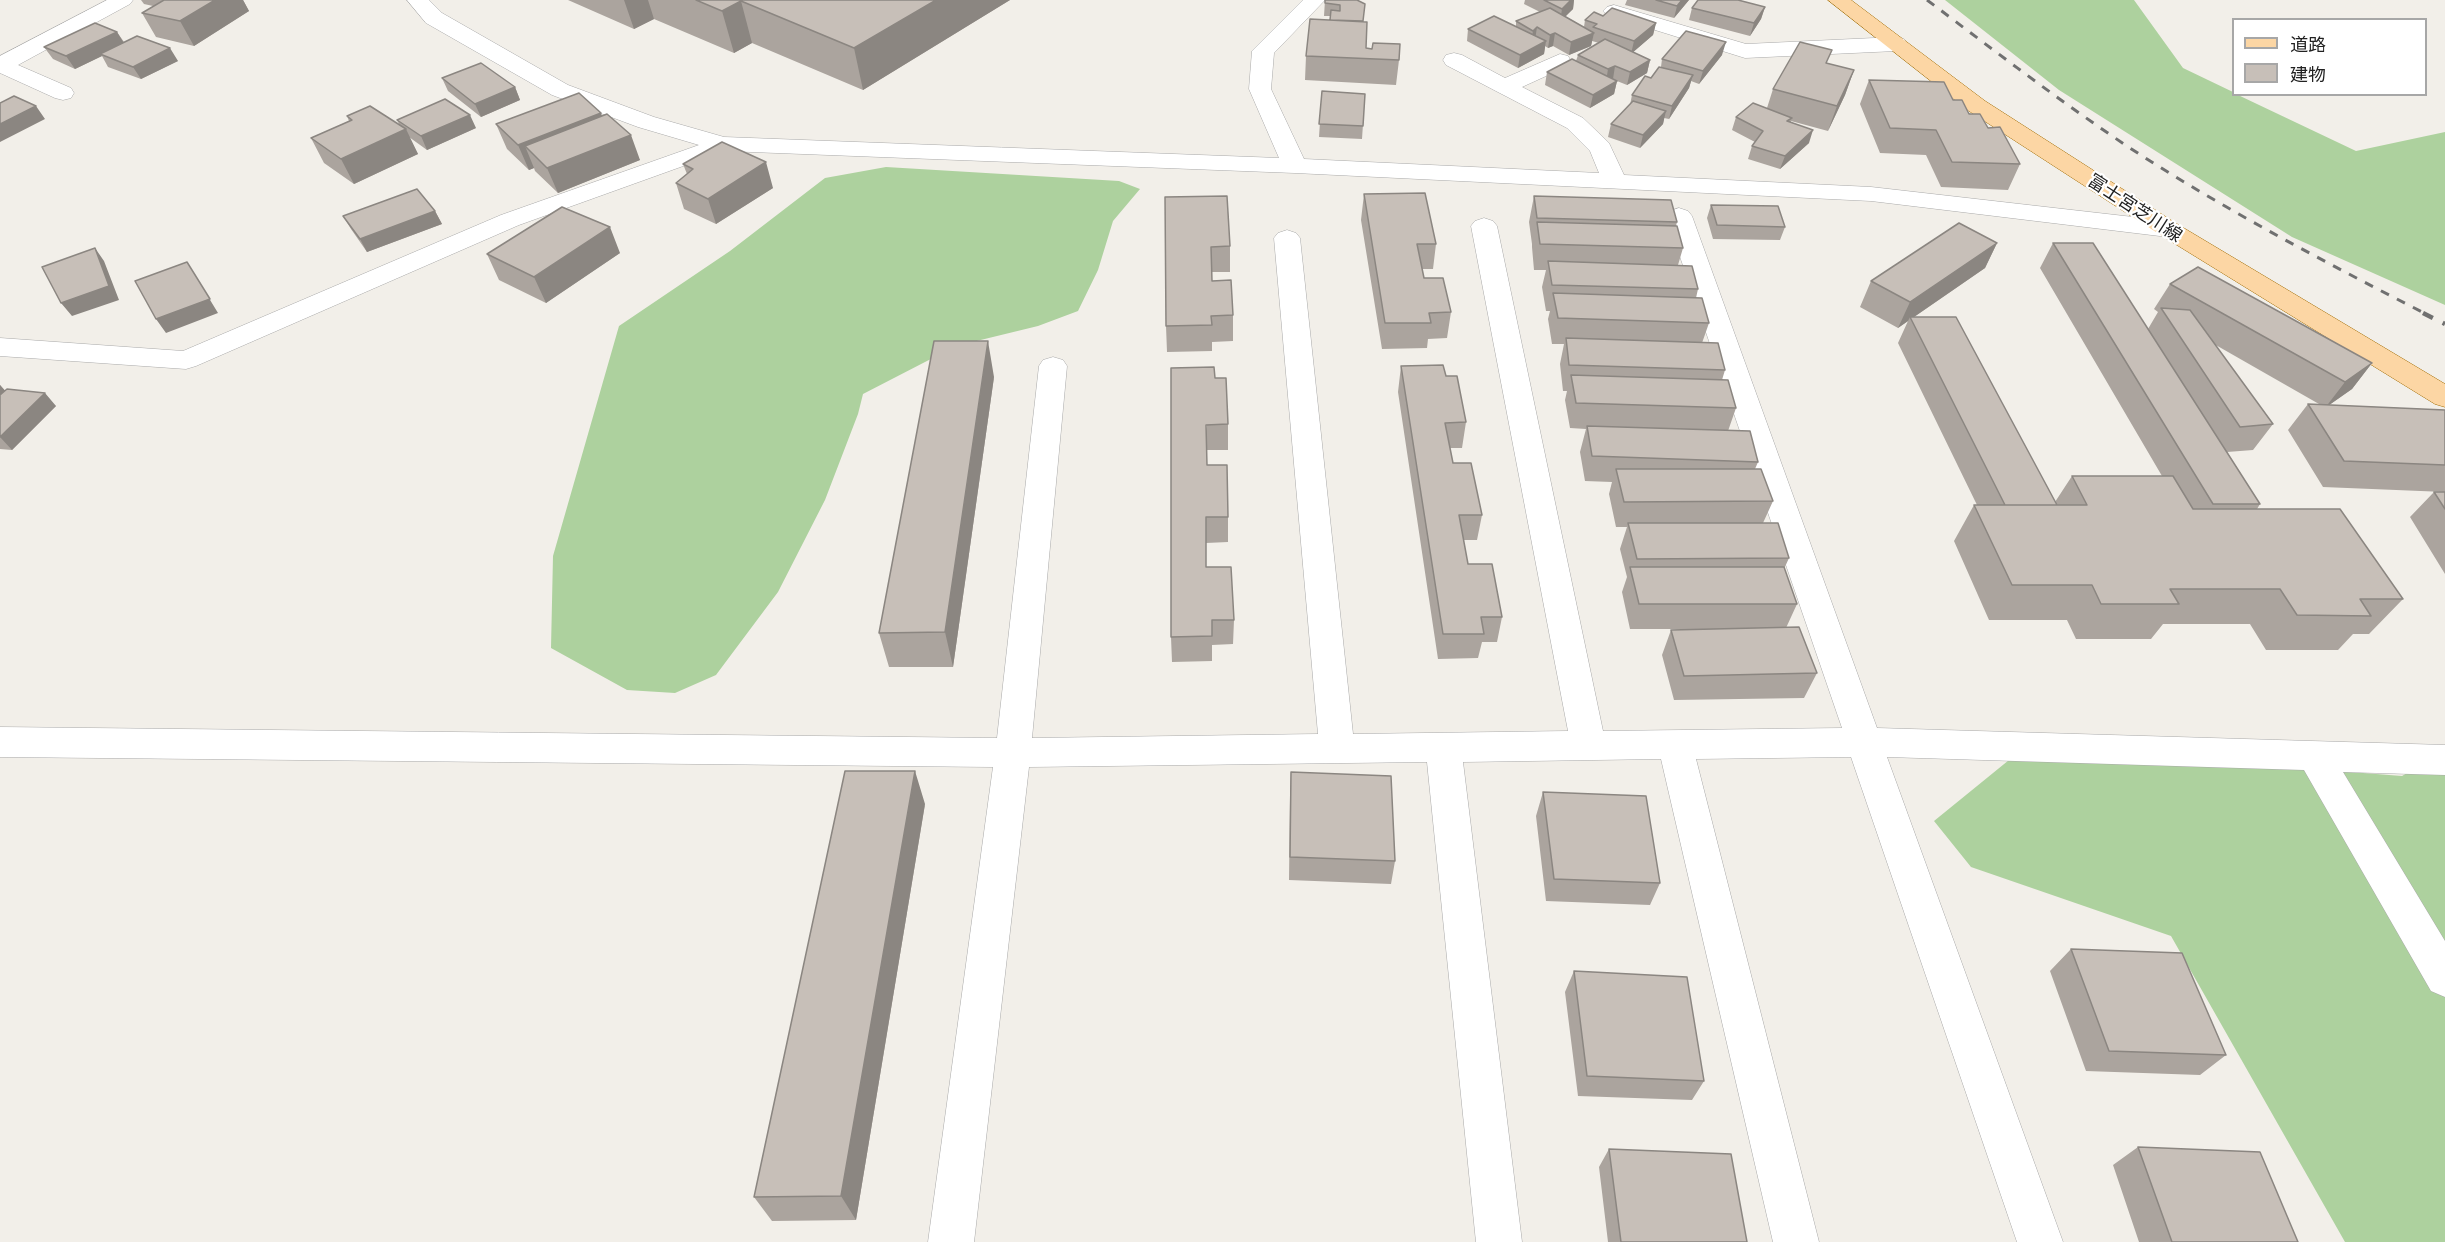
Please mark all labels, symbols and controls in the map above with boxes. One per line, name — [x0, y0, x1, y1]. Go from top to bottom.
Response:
legend — [2232, 18, 2427, 96]
text: 道路 — [2290, 33, 2326, 55]
text: 建物 — [2290, 63, 2326, 85]
street label: 富士宮芝川線 — [2084, 170, 2186, 246]

